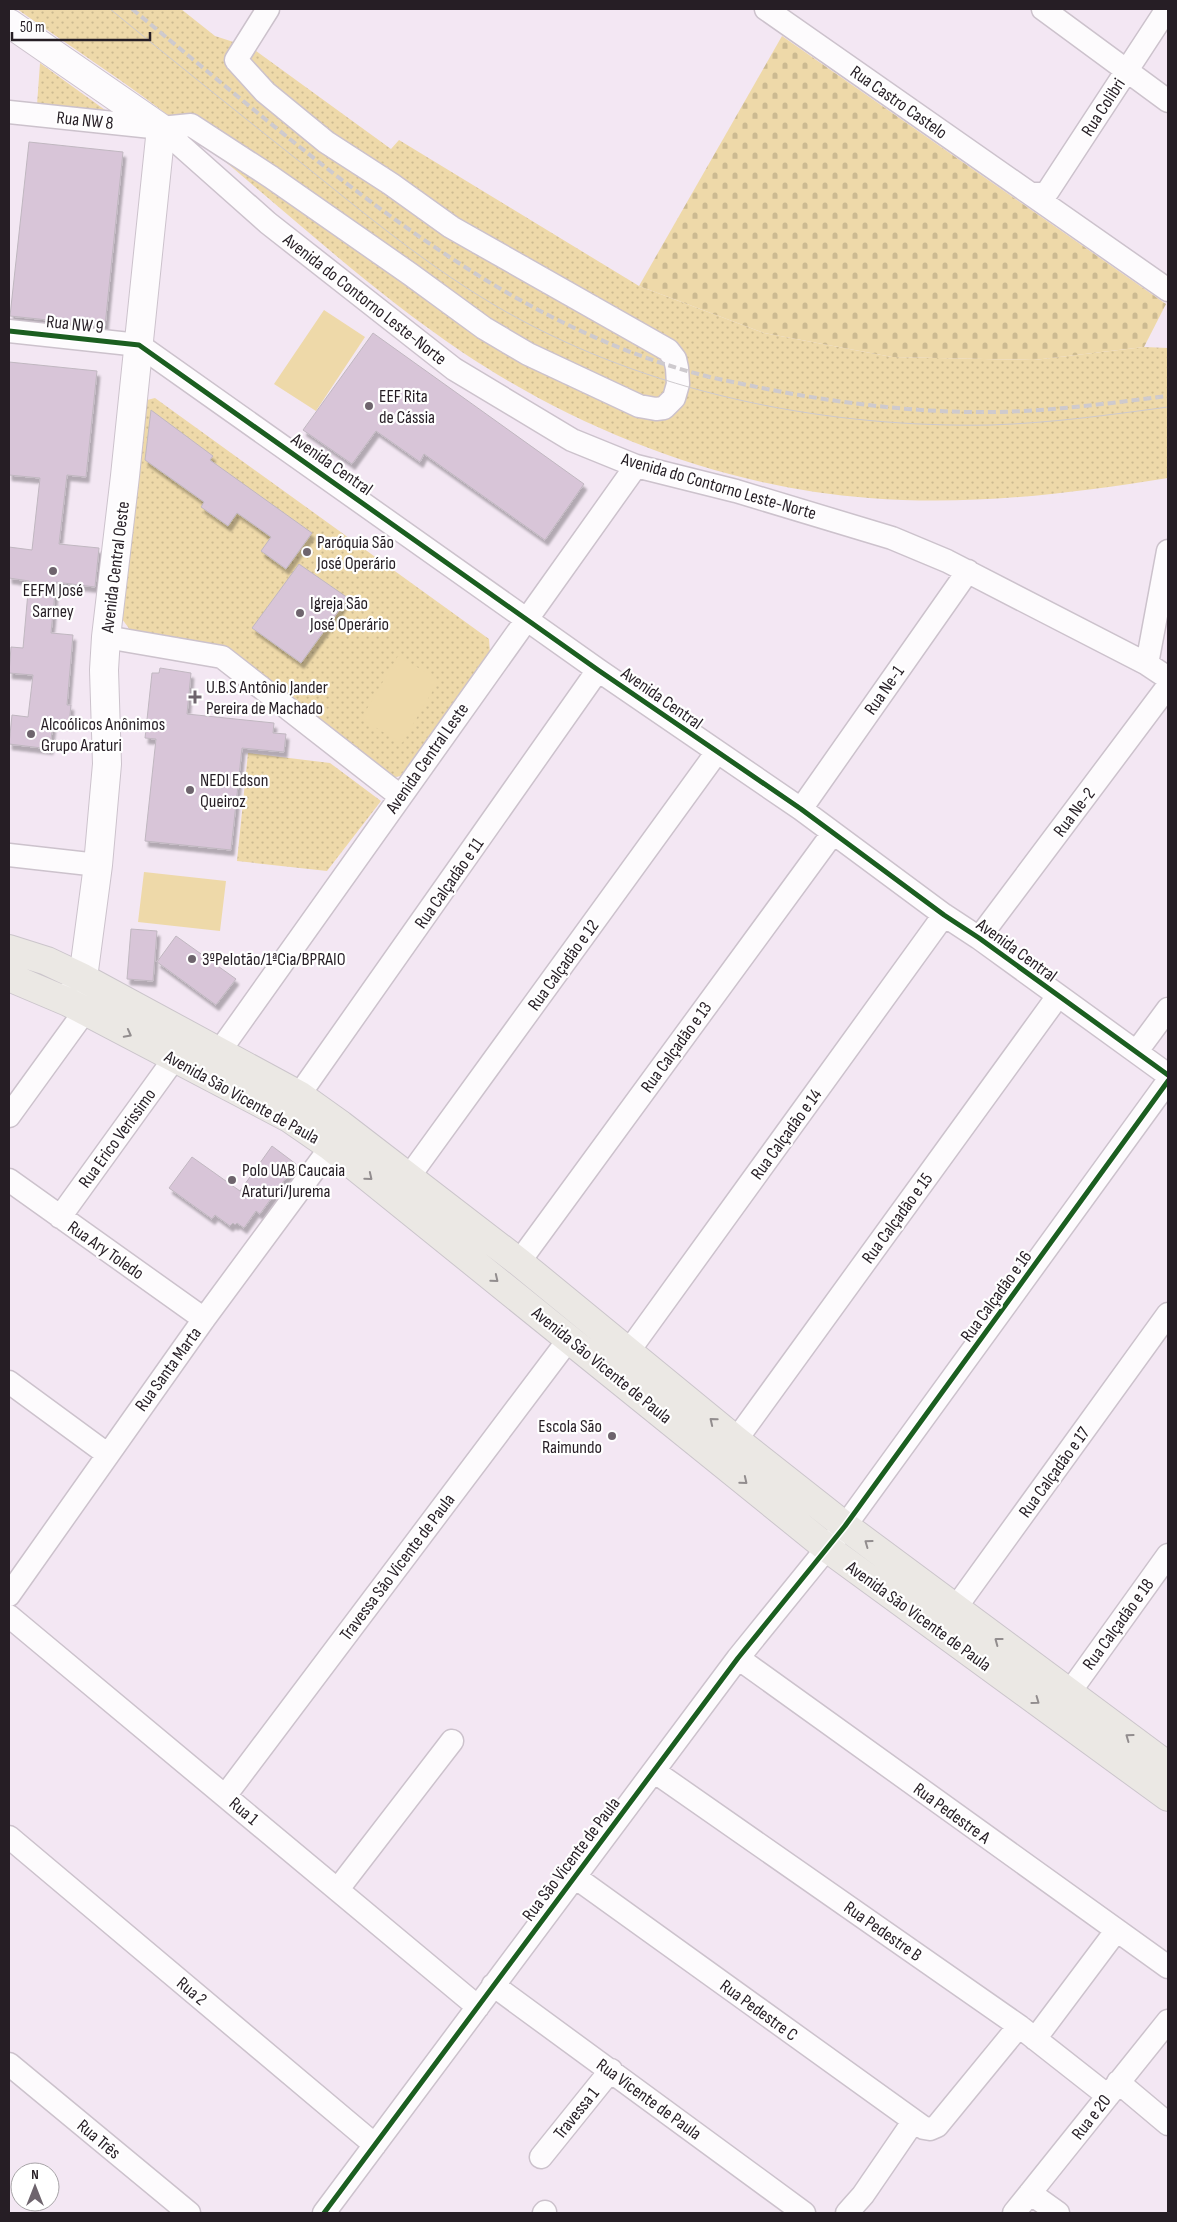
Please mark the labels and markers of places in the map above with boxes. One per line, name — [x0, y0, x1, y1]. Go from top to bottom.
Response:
place label: EEF Rita de Cássia — [379, 386, 435, 428]
marker: EEF Rita de Cássia — [363, 400, 375, 412]
place label: Paróquia São José Operário — [316, 532, 396, 574]
marker: Paróquia São José Operário — [301, 546, 313, 558]
marker: EEFM José Sarney — [47, 565, 59, 577]
place label: EEFM José Sarney — [23, 580, 83, 622]
place label: Igreja São José Operário — [309, 593, 389, 635]
marker: Igreja São José Operário — [294, 607, 306, 619]
place label: U.B.S Antônio Jander Pereira de Machado — [206, 677, 328, 719]
marker: U.B.S Antônio Jander Pereira de Machado — [188, 690, 202, 704]
place label: Alcoólicos Anônimos Grupo Araturi — [40, 714, 165, 756]
marker: Alcoólicos Anônimos Grupo Araturi — [25, 728, 37, 740]
place label: NEDI Edson Queiroz — [200, 770, 268, 812]
marker: NEDI Edson Queiroz — [184, 784, 196, 796]
place label: 3ºPelotão/1ªCia/BPRAIO — [202, 949, 346, 970]
marker: 3ºPelotão/1ªCia/BPRAIO — [186, 953, 198, 965]
place label: Polo UAB Caucaia Araturi/Jurema — [241, 1160, 345, 1202]
marker: Polo UAB Caucaia Araturi/Jurema — [226, 1174, 238, 1186]
place label: Escola São Raimundo — [538, 1416, 602, 1458]
marker: Escola São Raimundo — [606, 1430, 618, 1442]

